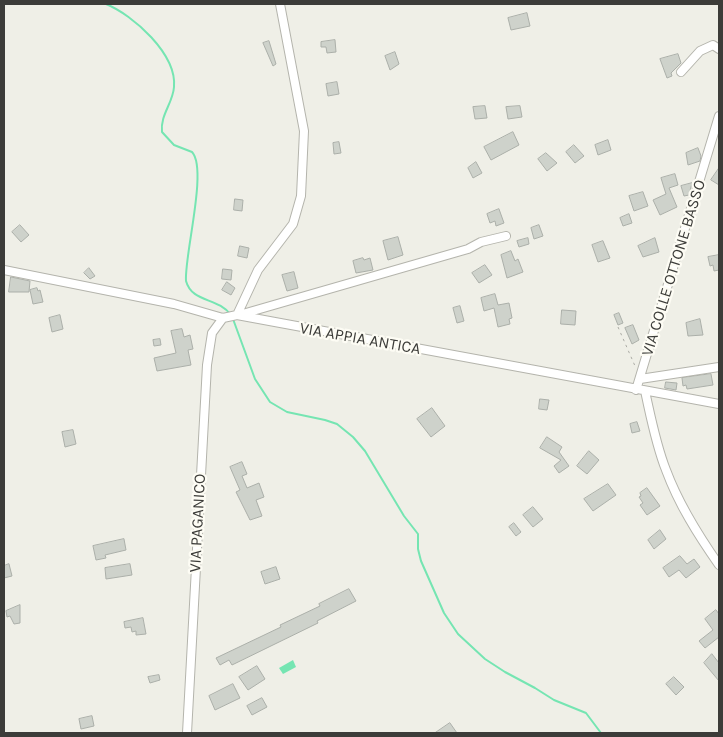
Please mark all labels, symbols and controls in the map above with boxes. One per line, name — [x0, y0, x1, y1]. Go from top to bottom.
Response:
street label: VIA COLLE OTTONE BASSO — [638, 177, 710, 359]
street label: VIA APPIA ANTICA — [298, 319, 422, 359]
street label: VIA PAGANICO — [186, 473, 210, 573]

